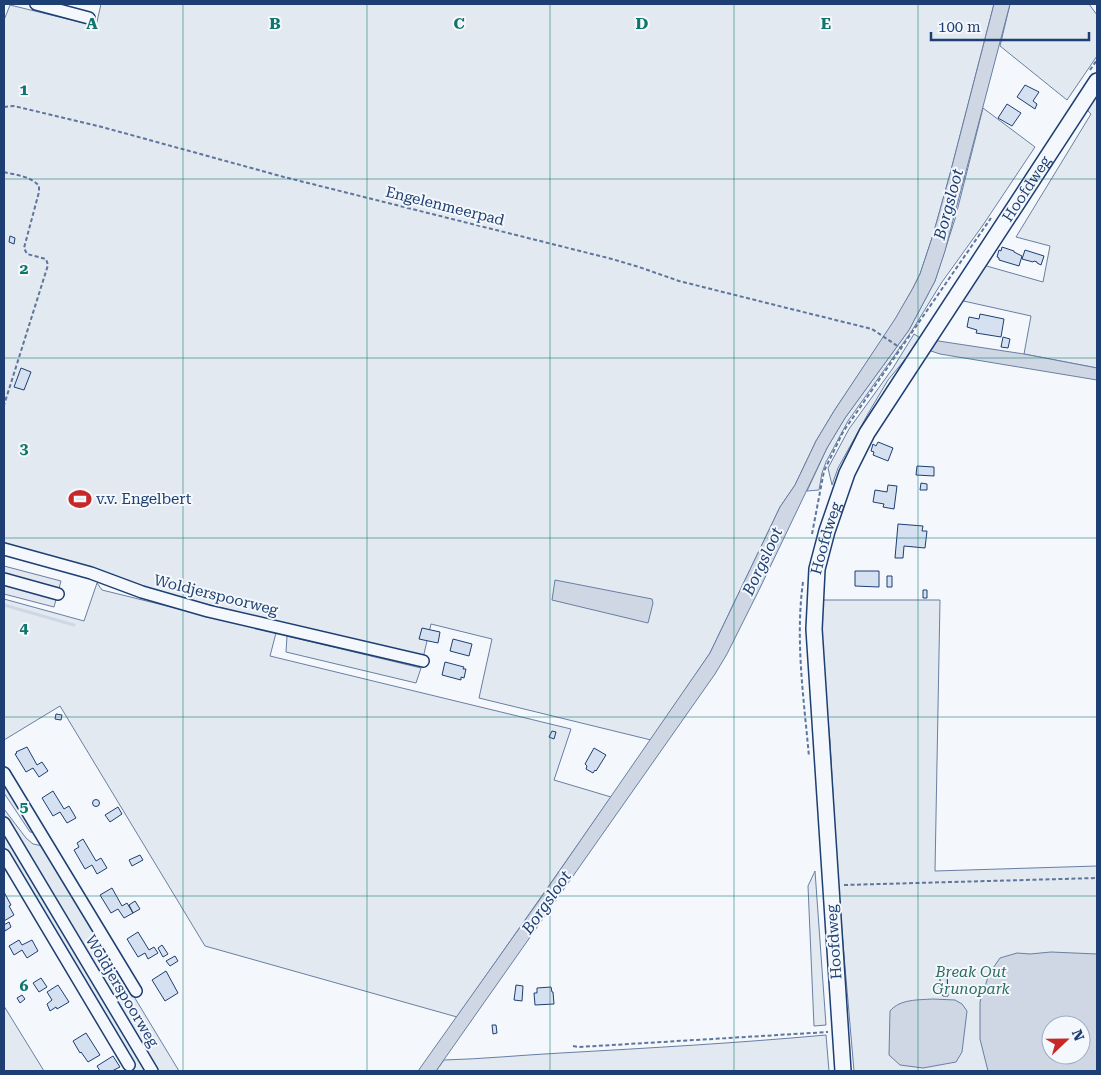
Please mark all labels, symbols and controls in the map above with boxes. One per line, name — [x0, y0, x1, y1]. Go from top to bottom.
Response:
scale bar — [931, 10, 1088, 42]
text: A — [86, 14, 98, 33]
text: B — [269, 14, 281, 33]
text: C — [453, 14, 465, 33]
text: D — [636, 14, 649, 33]
text: E — [821, 14, 831, 33]
text: 100 m — [938, 18, 981, 36]
text: 1 — [20, 80, 29, 99]
street label: Hoofdweg — [998, 152, 1055, 225]
water label: Borgsloot — [930, 166, 967, 243]
street label: Engelenmeerpad — [384, 183, 507, 230]
text: 2 — [20, 259, 29, 278]
text: 3 — [20, 439, 29, 458]
sports icon: v.v. Engelbert — [67, 486, 93, 512]
place label: v.v. Engelbert — [96, 490, 192, 508]
street label: Hoofdweg — [807, 499, 845, 577]
water label: Borgsloot — [738, 524, 786, 599]
street label: Woldjerspoorweg — [152, 571, 280, 619]
text: 4 — [20, 618, 29, 637]
text: 5 — [20, 797, 29, 816]
water label: Borgsloot — [517, 867, 575, 938]
street label: Hoofdweg — [822, 904, 846, 980]
street label: Woldjerspoorweg — [81, 932, 163, 1051]
park label: Break Out Grunopark — [932, 963, 1011, 998]
text: 6 — [20, 976, 29, 995]
north arrow — [1041, 1015, 1091, 1065]
text: N — [1069, 1027, 1088, 1043]

